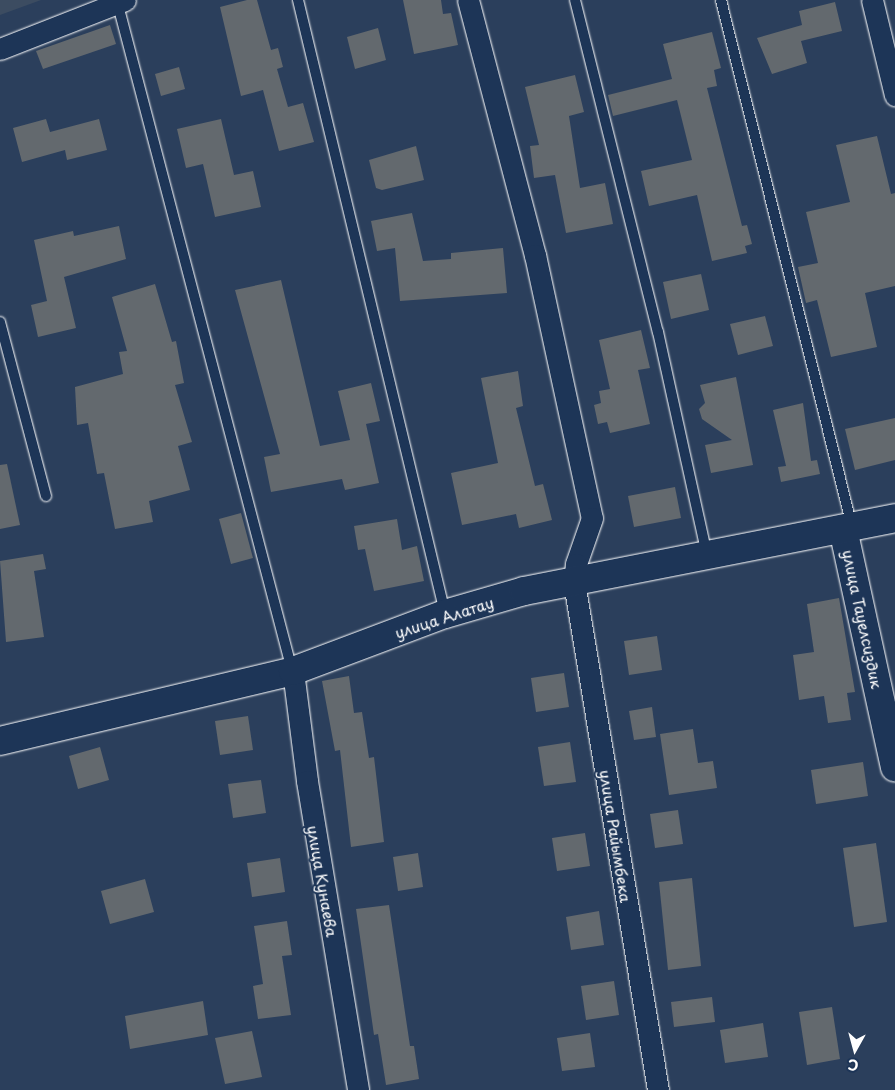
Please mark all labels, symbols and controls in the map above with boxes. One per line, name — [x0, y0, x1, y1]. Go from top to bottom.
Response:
street label: улица Тауелсиздик — [839, 548, 887, 690]
street label: улица Алатау — [392, 592, 496, 642]
street label: улица Райымбека — [597, 768, 635, 904]
street label: улица Кунаева — [304, 824, 342, 938]
north arrow — [830, 1025, 880, 1075]
text: С — [847, 1054, 860, 1076]

